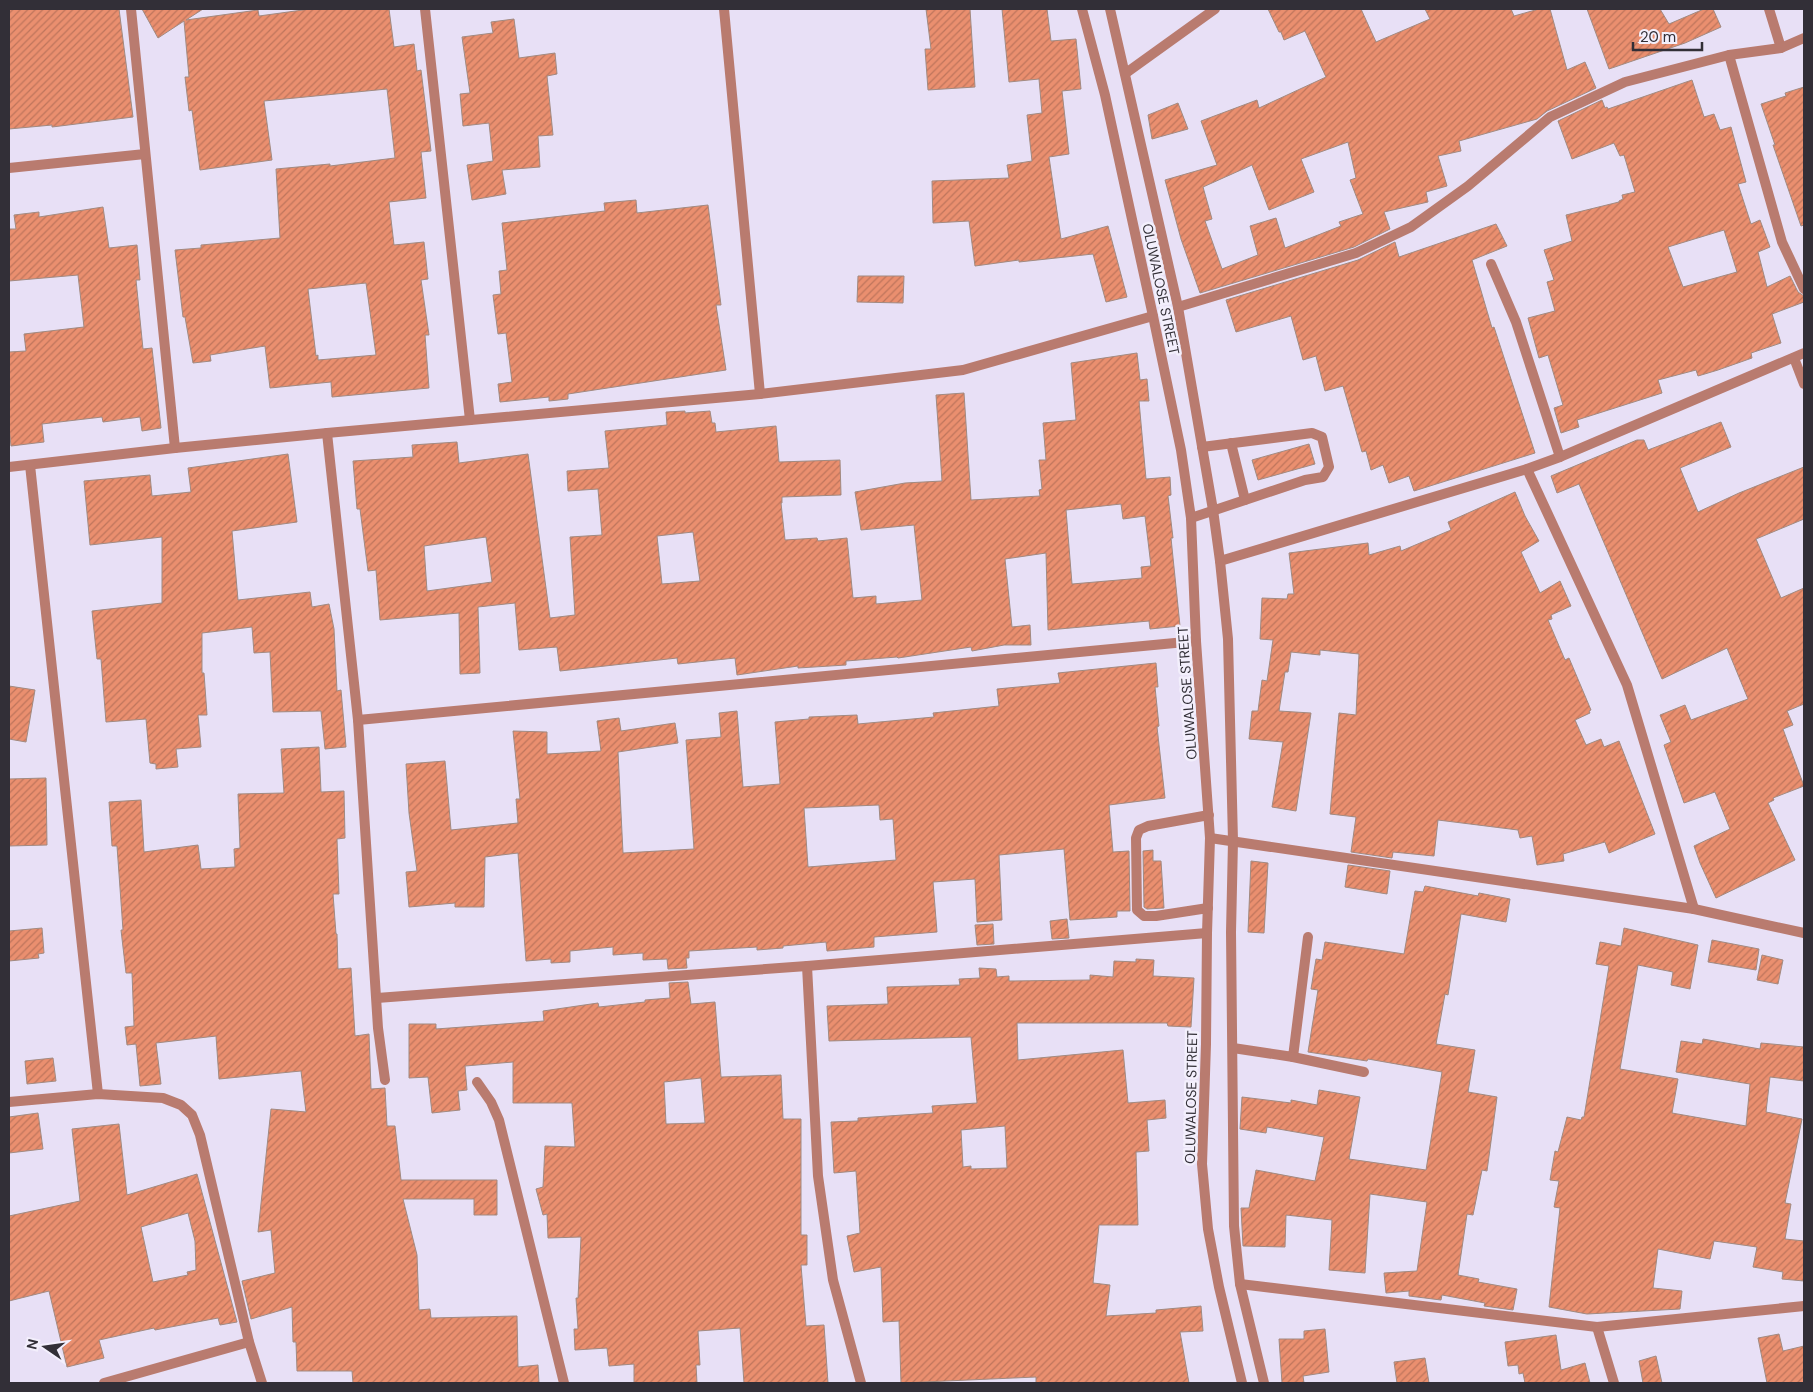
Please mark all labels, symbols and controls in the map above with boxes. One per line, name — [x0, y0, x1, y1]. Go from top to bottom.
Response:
scale bar — [1633, 20, 1702, 52]
text: 20 m — [1640, 27, 1676, 47]
street label: OLUWALOSE STREET — [1138, 222, 1184, 356]
street label: OLUWALOSE STREET — [1173, 626, 1201, 760]
street label: OLUWALOSE STREET — [1181, 1030, 1201, 1164]
north arrow — [20, 1322, 70, 1372]
text: N — [22, 1337, 42, 1351]

